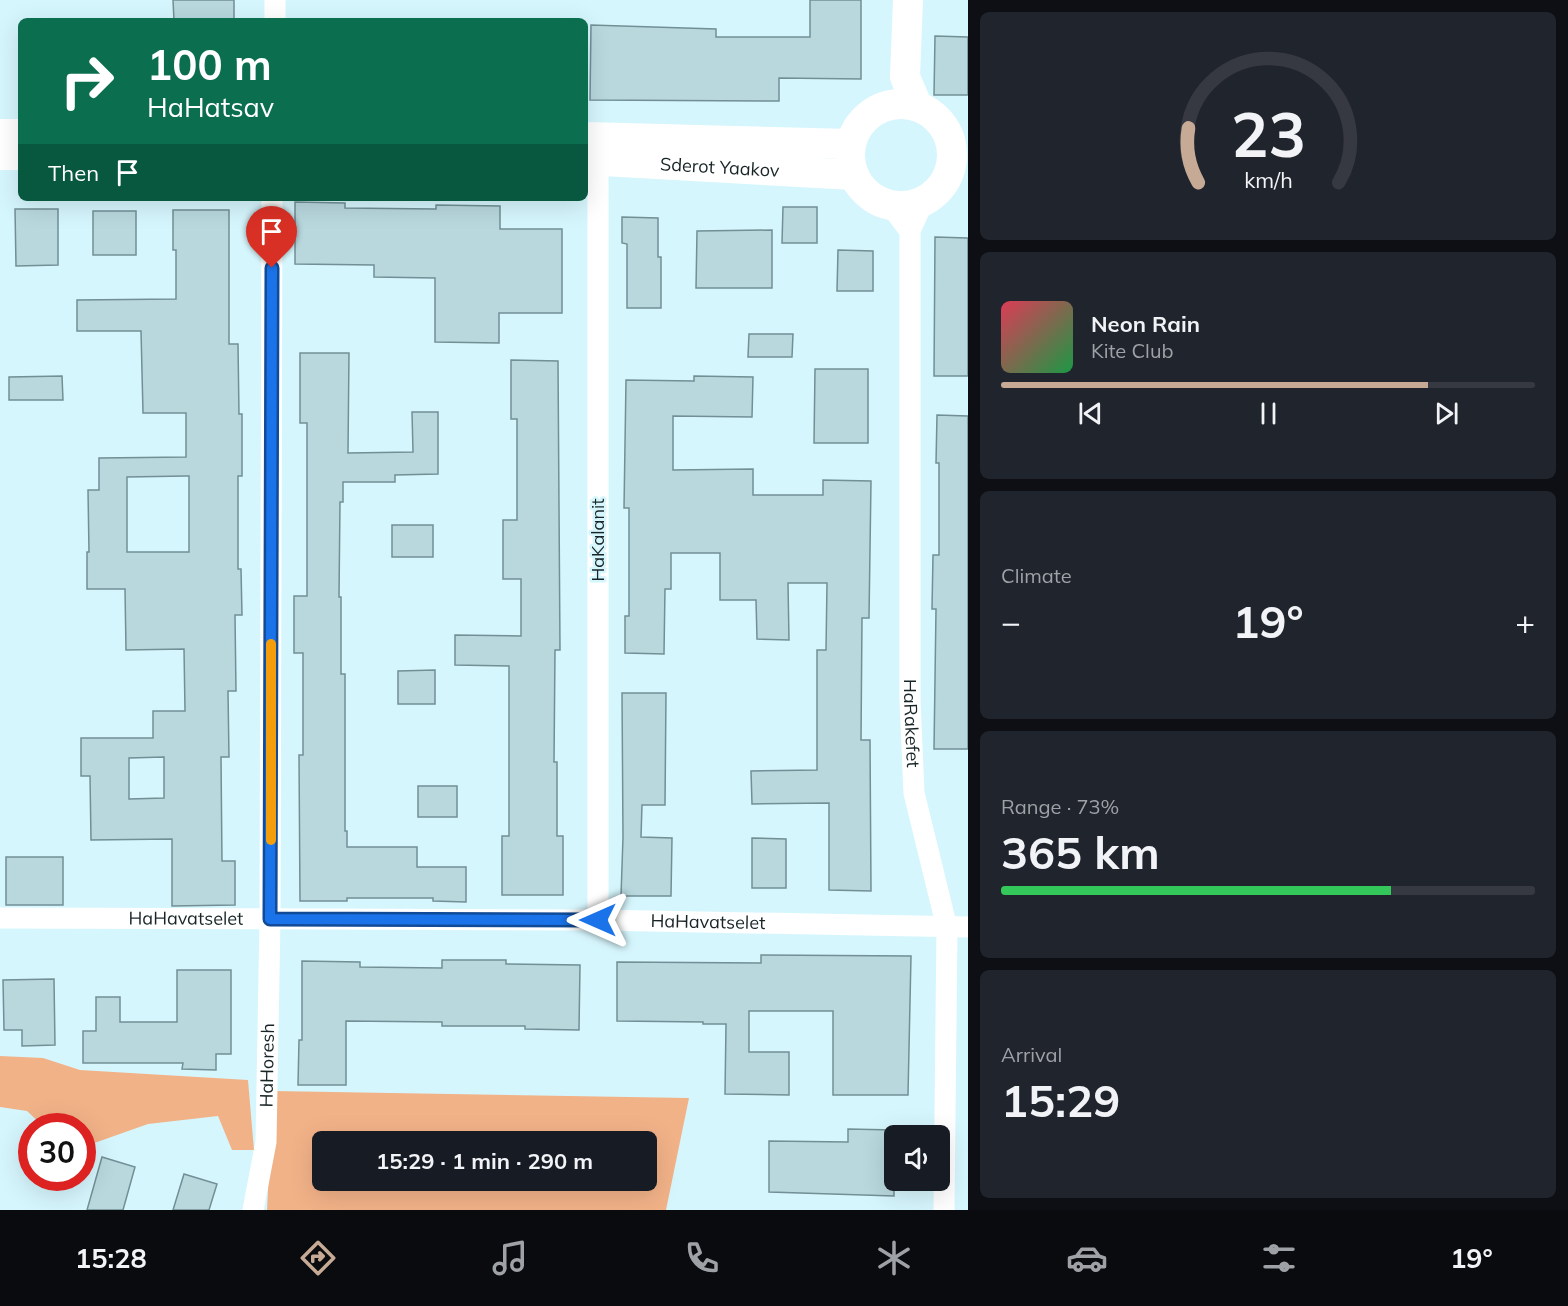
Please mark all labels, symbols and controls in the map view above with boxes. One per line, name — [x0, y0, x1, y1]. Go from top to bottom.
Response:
text: 100 m — [147, 38, 272, 91]
icon: right — [48, 42, 126, 120]
text: HaHatsav — [147, 90, 274, 124]
text: 23 — [1231, 94, 1305, 173]
street label: Sderot Yaakov — [660, 152, 781, 182]
icon: arrive — [111, 156, 144, 189]
text: Then — [48, 159, 99, 187]
text: km/h — [1244, 166, 1292, 193]
pin — [246, 206, 297, 268]
icon: arrive — [255, 215, 288, 248]
text: Neon Rain — [1091, 310, 1200, 338]
text: Kite Club — [1091, 338, 1173, 363]
icon: previous — [1074, 397, 1107, 430]
icon: pause — [1252, 397, 1285, 430]
icon: next — [1430, 397, 1463, 430]
street label: HaKalanit — [586, 498, 609, 582]
text: Climate — [1001, 563, 1072, 588]
text: 19° — [1232, 593, 1304, 649]
text: − — [1001, 601, 1021, 642]
text: + — [1515, 601, 1535, 642]
street label: HaRakefet — [899, 679, 925, 768]
text: Range · 73% — [1001, 794, 1119, 819]
text: 365 km — [1001, 824, 1160, 880]
position arrow — [566, 888, 630, 952]
street label: HaHavatselet — [129, 906, 243, 930]
street label: HaHavatselet — [650, 909, 766, 934]
street label: HaHoresh — [255, 1023, 279, 1108]
text: Arrival — [1001, 1042, 1062, 1067]
text: 15:29 — [1001, 1072, 1120, 1128]
speed limit sign: 30 — [18, 1113, 96, 1191]
map controls — [884, 1125, 950, 1191]
button: sound — [884, 1125, 950, 1191]
text: 15:29 · 1 min · 290 m — [376, 1147, 593, 1175]
icon: directions — [297, 1237, 339, 1279]
icon: music — [489, 1237, 531, 1279]
icon: phone — [681, 1237, 723, 1279]
icon: climate — [873, 1237, 915, 1279]
icon: car — [1066, 1237, 1108, 1279]
icon: filters — [1258, 1237, 1300, 1279]
text: 15:28 — [75, 1241, 147, 1275]
text: 19° — [1450, 1241, 1493, 1275]

